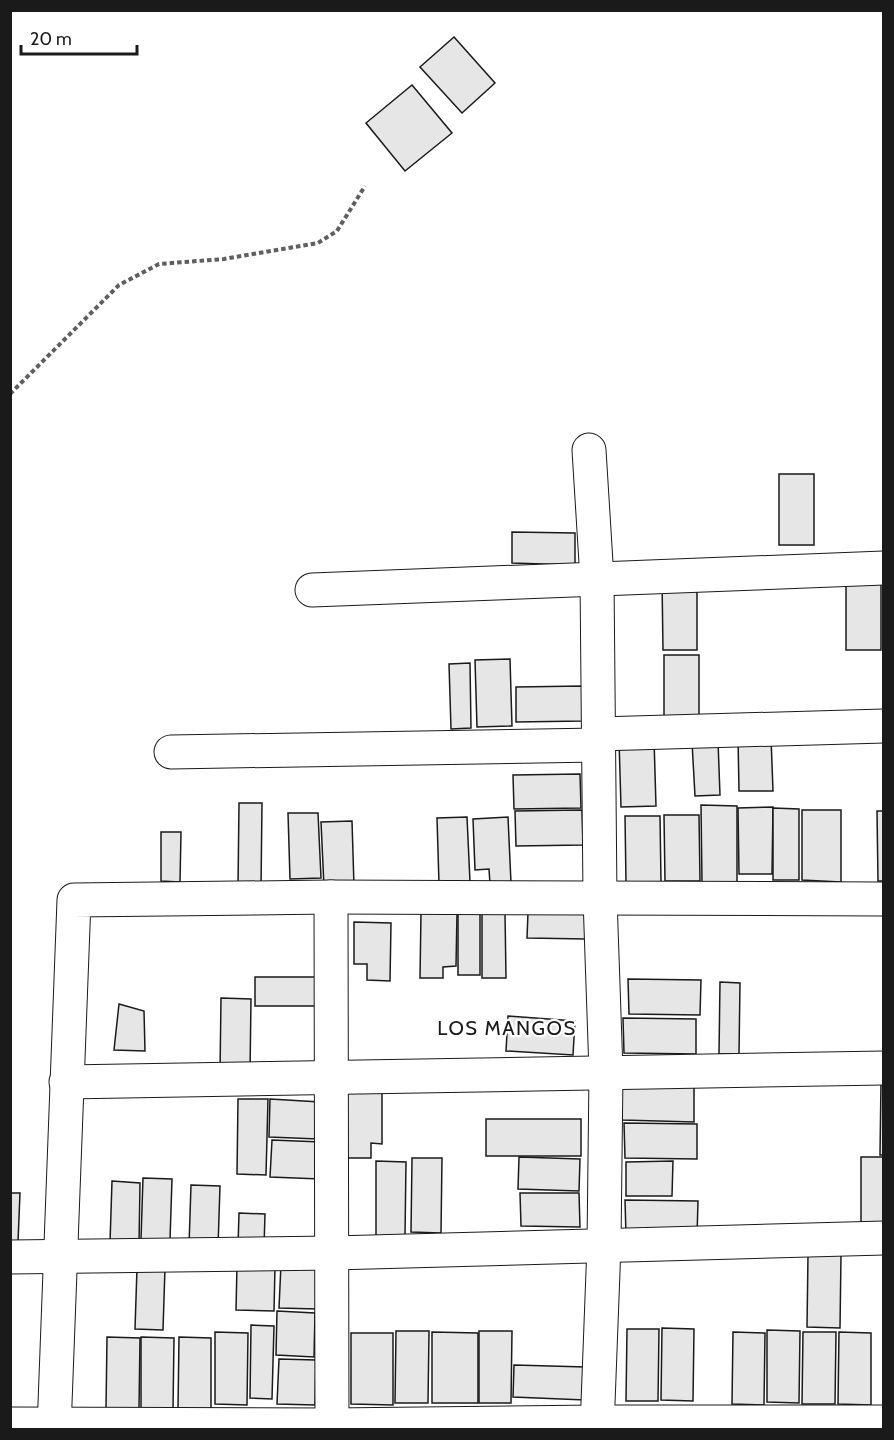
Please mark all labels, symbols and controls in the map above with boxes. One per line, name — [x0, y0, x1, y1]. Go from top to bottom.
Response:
scale bar — [21, 18, 136, 56]
text: 20 m — [30, 28, 72, 50]
district label: LOS MANGOS — [437, 1016, 577, 1040]

